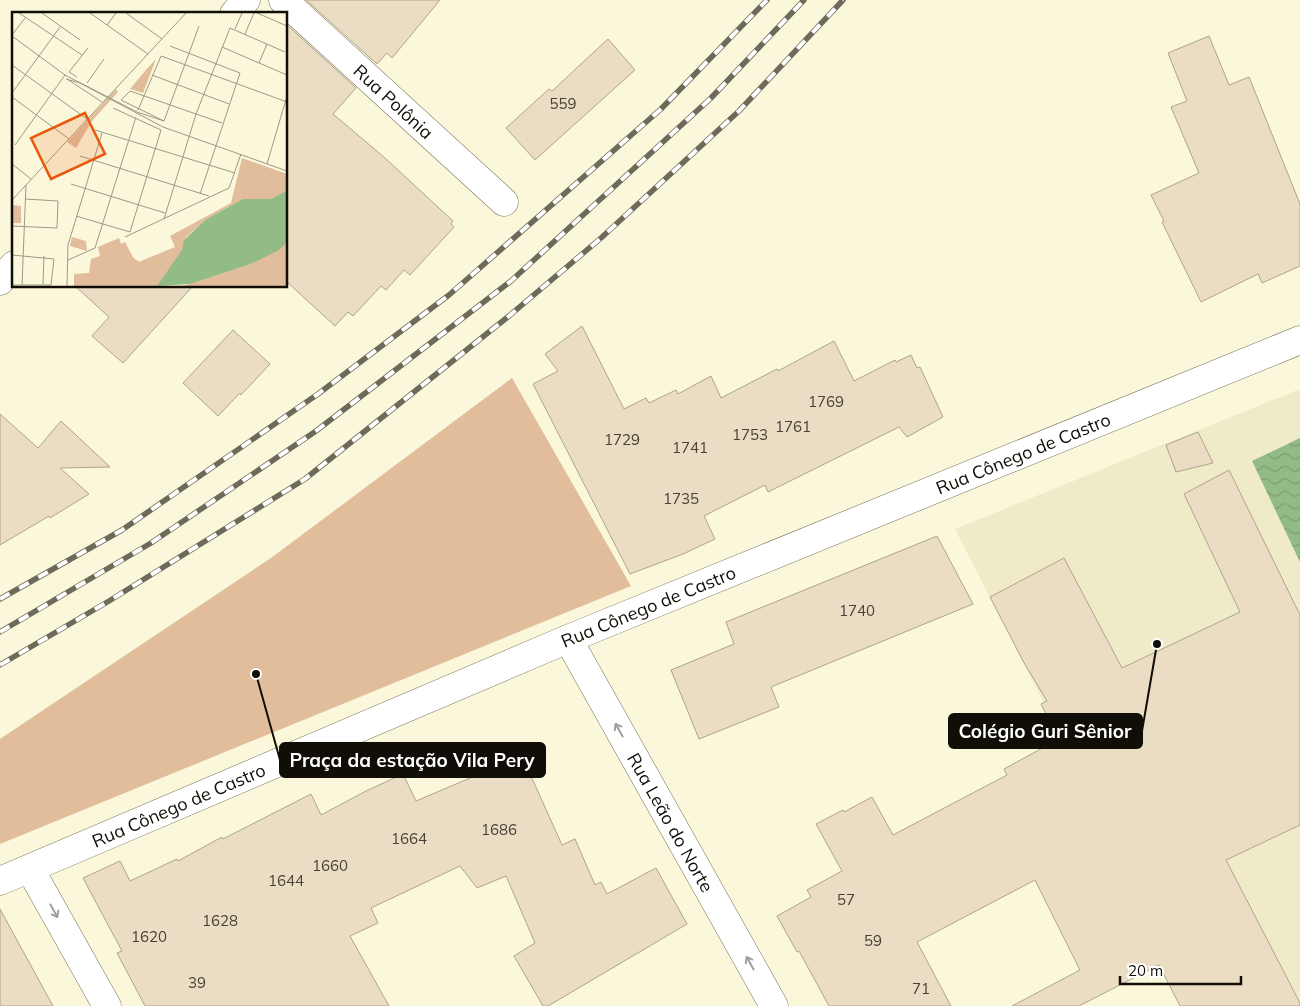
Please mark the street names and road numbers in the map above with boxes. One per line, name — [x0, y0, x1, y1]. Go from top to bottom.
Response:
street label: Rua Polônia — [349, 59, 438, 144]
street label: Rua Cônego de Castro — [932, 407, 1114, 499]
street label: Rua Cônego de Castro — [557, 560, 739, 652]
street label: Rua Leão do Norte — [623, 748, 719, 896]
street label: Rua Cônego de Castro — [88, 758, 269, 852]

